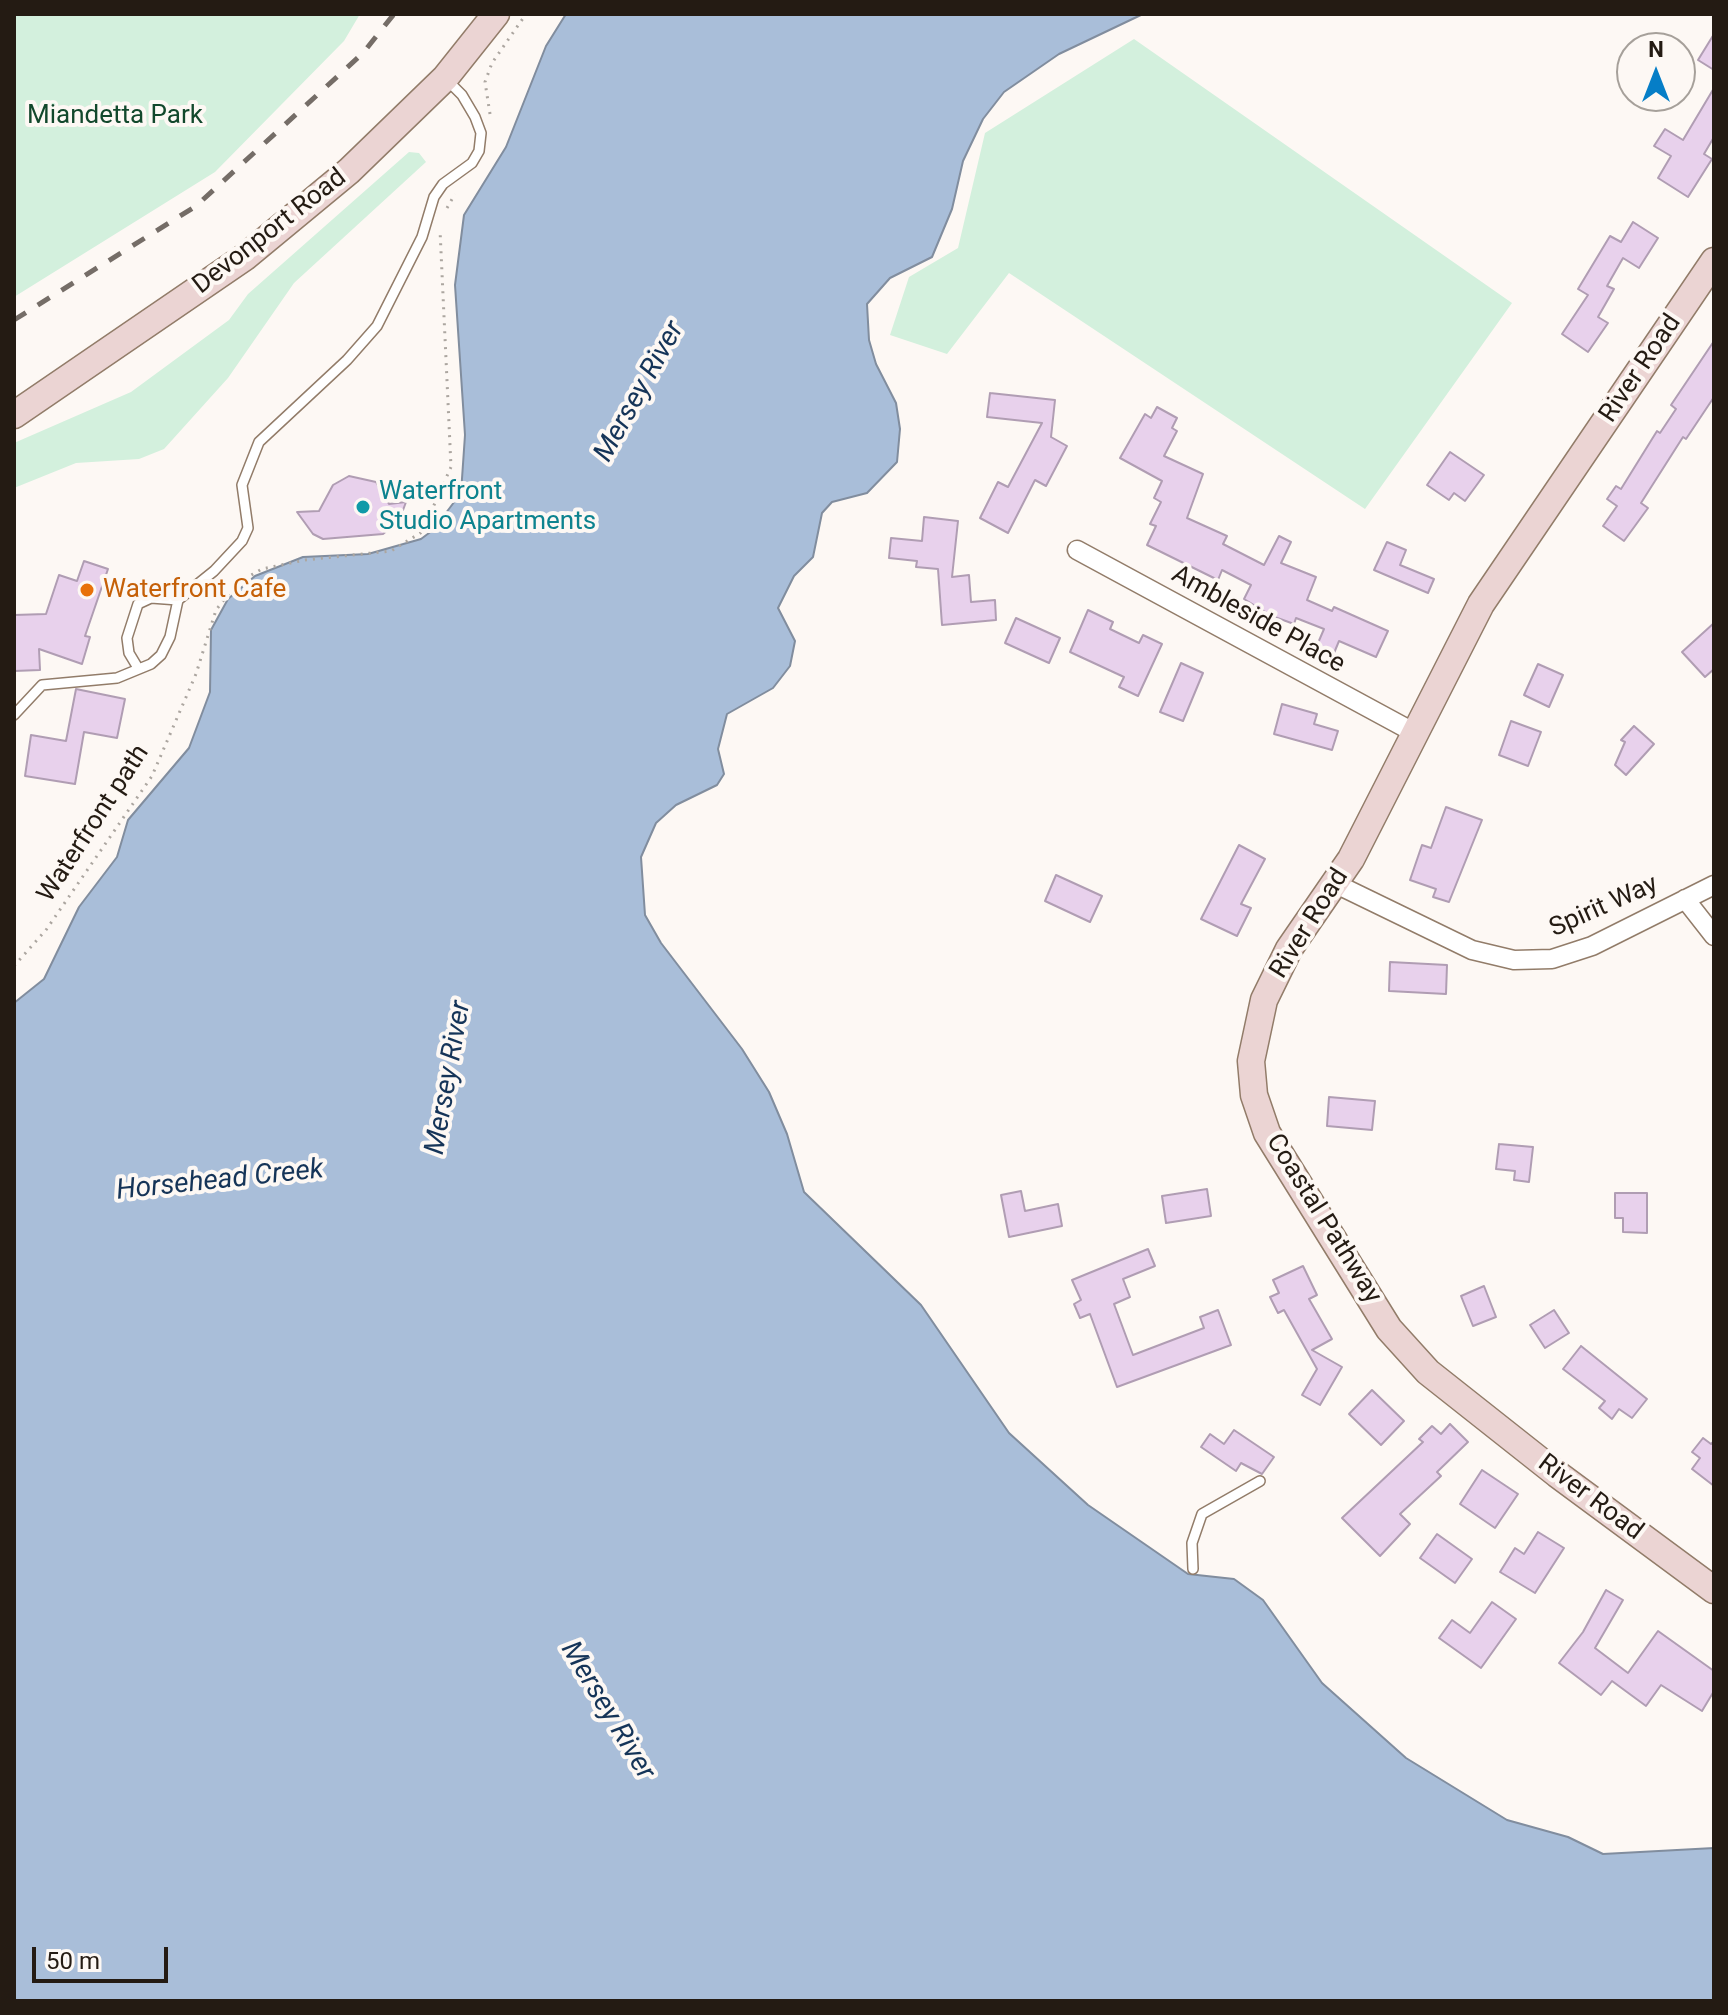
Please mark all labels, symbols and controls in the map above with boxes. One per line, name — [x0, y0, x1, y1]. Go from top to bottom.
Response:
north arrow — [1616, 32, 1696, 112]
text: N — [1648, 37, 1664, 62]
park label: Miandetta Park — [27, 100, 203, 132]
street label: Devonport Road — [187, 163, 353, 301]
street label: River Road — [1594, 309, 1688, 429]
water label: Mersey River — [588, 316, 692, 468]
place label: Waterfront Studio Apartments — [379, 476, 596, 538]
marker: Waterfront Studio Apartments — [354, 498, 372, 516]
street label: Ambleside Place — [1166, 559, 1350, 681]
place label: Waterfront Cafe — [103, 574, 286, 606]
marker: Waterfront Cafe — [78, 581, 96, 599]
street label: Waterfront path — [32, 739, 156, 909]
street label: River Road — [1264, 863, 1356, 985]
street label: Spirit Way — [1545, 869, 1663, 945]
water label: Mersey River — [419, 999, 479, 1157]
street label: Coastal Pathway — [1258, 1129, 1388, 1309]
water label: Horsehead Creek — [115, 1153, 325, 1209]
street label: River Road — [1531, 1448, 1649, 1548]
water label: Mersey River — [553, 1636, 661, 1786]
scale bar — [36, 1931, 172, 1981]
text: 50 m — [46, 1947, 100, 1975]

